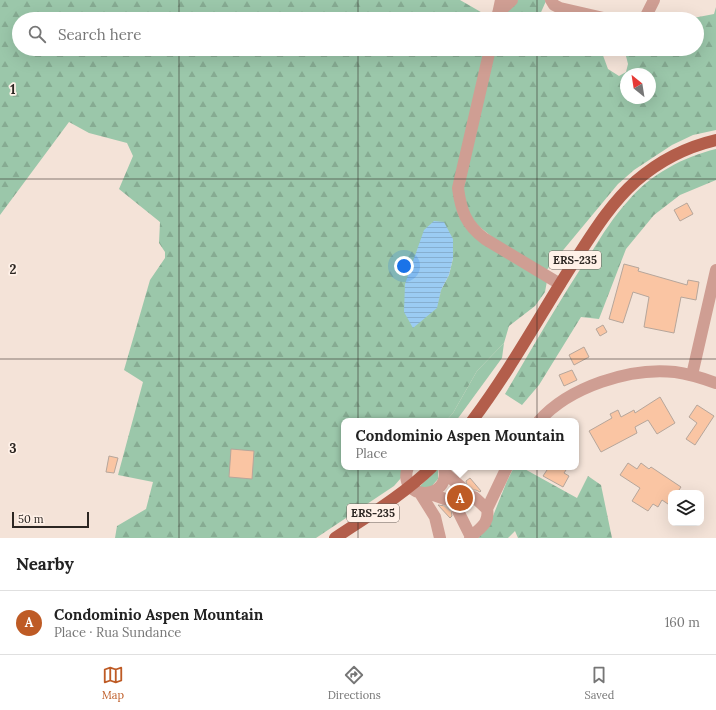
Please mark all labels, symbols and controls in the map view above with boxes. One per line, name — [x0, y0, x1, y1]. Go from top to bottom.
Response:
search box — [12, 12, 704, 56]
icon: search — [26, 23, 48, 45]
text: Search here — [58, 25, 141, 44]
north arrow — [620, 68, 656, 104]
text: 1 — [10, 81, 16, 98]
road number: ERS-235 — [549, 251, 601, 269]
your location — [394, 256, 414, 276]
text: 2 — [10, 261, 17, 278]
popup — [341, 418, 579, 470]
text: Condominio Aspen Mountain — [355, 426, 565, 445]
text: 3 — [9, 440, 17, 457]
text: Place — [355, 445, 387, 462]
pin: A — [447, 483, 473, 513]
map controls — [668, 490, 704, 526]
button: layers — [668, 490, 704, 526]
road number: ERS-235 — [347, 504, 399, 522]
scale bar — [12, 510, 89, 529]
text: 50 m — [18, 512, 44, 526]
text: Nearby — [16, 553, 74, 575]
text: Condominio Aspen Mountain — [54, 605, 263, 624]
text: A — [25, 614, 33, 631]
text: 160 m — [665, 614, 700, 631]
text: Place · Rua Sundance — [54, 624, 181, 641]
tab: Map — [102, 664, 124, 702]
tab: Directions — [328, 664, 381, 702]
tab: Saved — [584, 664, 614, 702]

